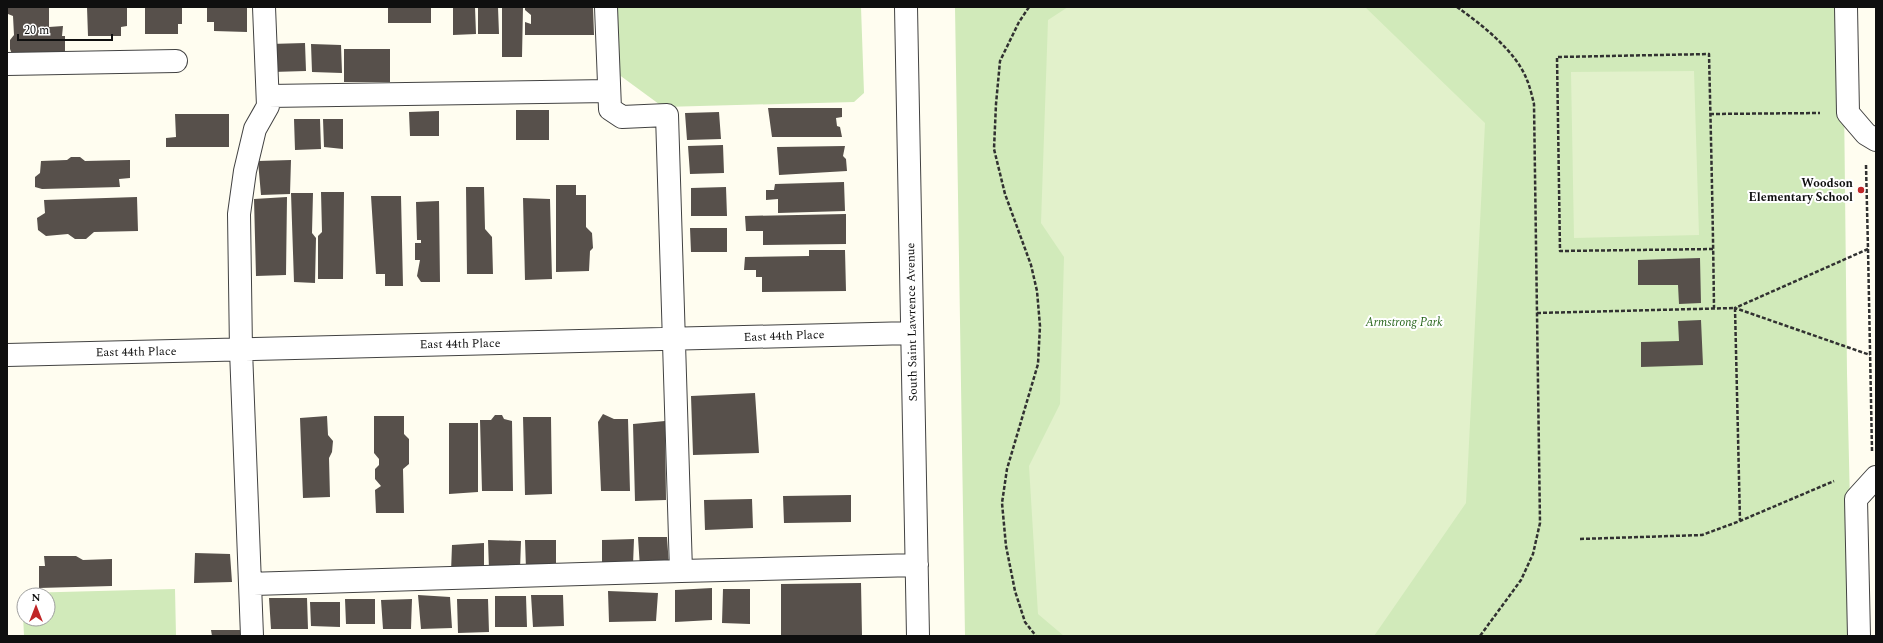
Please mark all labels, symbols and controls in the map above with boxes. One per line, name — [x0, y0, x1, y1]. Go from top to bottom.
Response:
scale bar — [18, 16, 112, 42]
text: 20 m — [24, 21, 49, 40]
place label: Woodson Elementary School — [1749, 174, 1854, 207]
marker: Woodson Elementary School — [1856, 185, 1866, 195]
street label: South Saint Lawrence Avenue — [901, 242, 923, 402]
park label: Armstrong Park — [1364, 313, 1443, 332]
street label: East 44th Place — [743, 325, 825, 347]
street label: East 44th Place — [419, 334, 501, 354]
street label: East 44th Place — [95, 342, 177, 362]
north arrow — [16, 587, 56, 627]
text: N — [32, 589, 41, 606]

